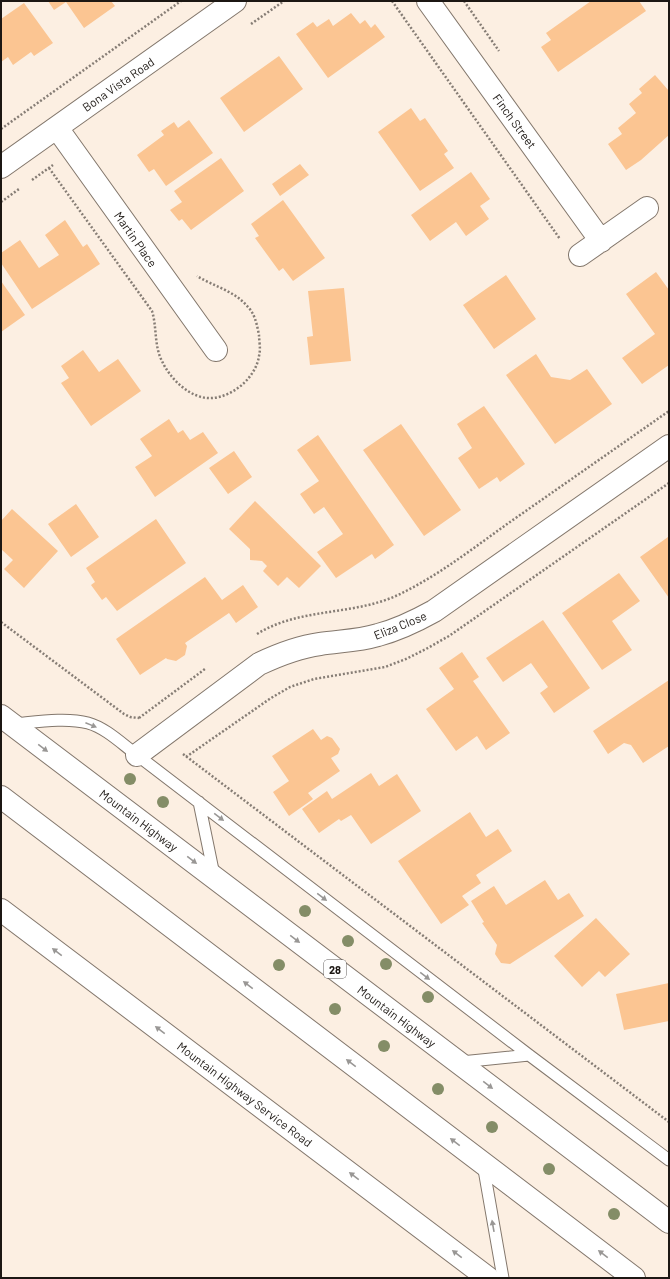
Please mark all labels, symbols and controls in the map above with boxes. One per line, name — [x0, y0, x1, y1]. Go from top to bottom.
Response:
street label: Bona Vista Road — [79, 54, 157, 114]
street label: Finch Street — [490, 91, 540, 151]
street label: Martin Place — [112, 209, 160, 269]
street label: Eliza Close — [372, 608, 428, 642]
one-way arrow — [86, 723, 98, 729]
one-way arrow — [38, 744, 49, 752]
street label: Mountain Highway — [97, 786, 181, 854]
one-way arrow — [214, 813, 225, 822]
one-way arrow — [187, 856, 197, 864]
one-way arrow — [317, 892, 328, 901]
one-way arrow — [290, 935, 301, 943]
one-way arrow — [51, 948, 62, 956]
road number: 28 — [324, 960, 346, 978]
one-way arrow — [420, 971, 431, 980]
one-way arrow — [242, 981, 253, 989]
street label: Mountain Highway — [355, 982, 439, 1050]
one-way arrow — [155, 1026, 166, 1035]
street label: Mountain Highway Service Road — [175, 1039, 315, 1149]
one-way arrow — [346, 1059, 357, 1068]
one-way arrow — [483, 1081, 493, 1089]
one-way arrow — [450, 1138, 460, 1146]
one-way arrow — [348, 1172, 359, 1180]
one-way arrow — [490, 1220, 496, 1232]
one-way arrow — [452, 1250, 463, 1259]
one-way arrow — [598, 1250, 609, 1259]

